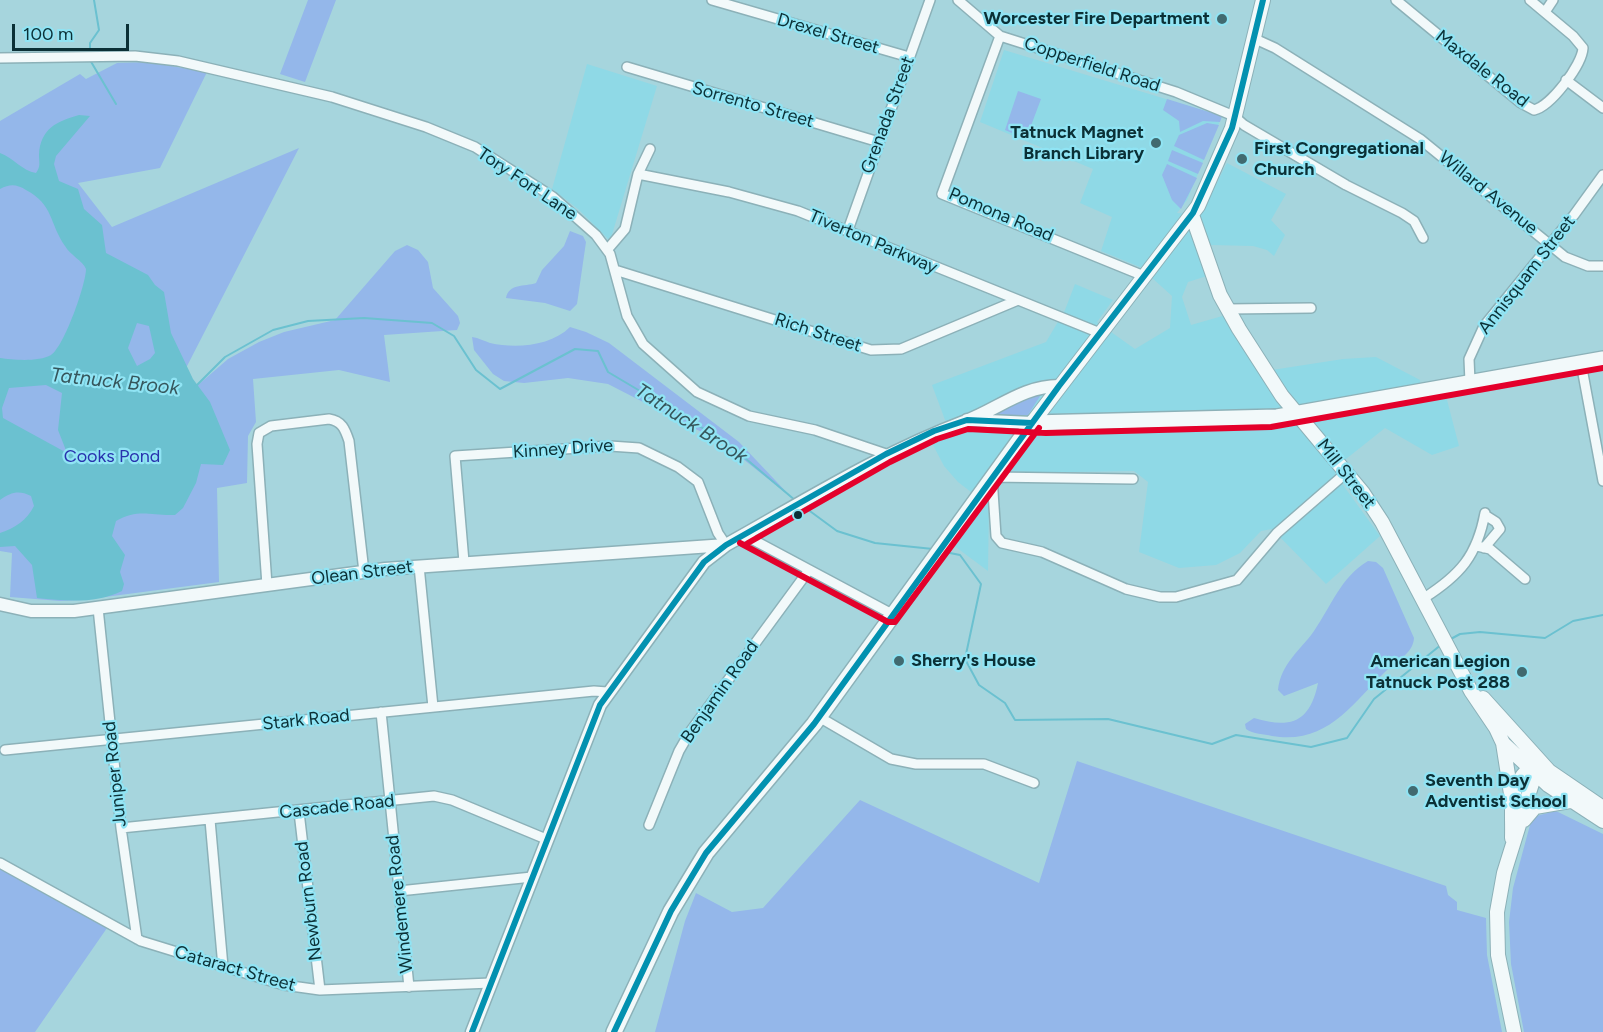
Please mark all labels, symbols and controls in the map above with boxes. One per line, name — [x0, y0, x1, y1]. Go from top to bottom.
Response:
place label: Worcester Fire Department — [983, 8, 1210, 30]
street label: Drexel Street — [774, 9, 882, 59]
scale bar — [15, 12, 132, 50]
marker: Worcester Fire Department — [1215, 12, 1229, 26]
text: 100 m — [23, 23, 73, 45]
street label: Maxdale Road — [1431, 26, 1533, 112]
street label: Copperfield Road — [1021, 33, 1163, 97]
street label: Grenada Street — [857, 53, 919, 177]
street label: Sorrento Street — [690, 77, 816, 133]
place label: Tatnuck Magnet Branch Library — [1010, 122, 1144, 164]
marker: Tatnuck Magnet Branch Library — [1149, 136, 1163, 150]
place label: First Congregational Church — [1254, 138, 1424, 180]
street label: Tory Fort Lane — [473, 143, 581, 225]
street label: Willard Avenue — [1434, 147, 1542, 239]
marker: First Congregational Church — [1235, 152, 1249, 166]
street label: Pomona Road — [945, 183, 1057, 247]
street label: Tiverton Parkway — [805, 205, 941, 279]
street label: Annisquam Street — [1474, 211, 1580, 339]
street label: Rich Street — [772, 309, 864, 357]
water label: Tatnuck Brook — [50, 363, 180, 401]
water label: Tatnuck Brook — [630, 379, 752, 469]
street label: Kinney Drive — [512, 435, 614, 463]
street label: Mill Street — [1312, 435, 1380, 513]
park label: Cooks Pond — [64, 446, 160, 468]
unlabelled marker — [792, 509, 804, 521]
street label: Olean Street — [310, 556, 414, 590]
street label: Benjamin Road — [677, 637, 763, 747]
place label: Sherry's House — [911, 650, 1036, 672]
place label: American Legion Tatnuck Post 288 — [1366, 651, 1510, 694]
marker: Sherry's House — [892, 654, 906, 668]
marker: American Legion Tatnuck Post 288 — [1515, 665, 1529, 679]
street label: Stark Road — [261, 705, 351, 735]
street label: Juniper Road — [99, 720, 131, 828]
place label: Seventh Day Adventist School — [1425, 770, 1566, 812]
marker: Seventh Day Adventist School — [1406, 784, 1420, 798]
street label: Cascade Road — [278, 790, 396, 824]
street label: Windemere Road — [382, 834, 418, 974]
street label: Newburn Road — [291, 840, 327, 962]
street label: Cataract Street — [172, 941, 298, 997]

